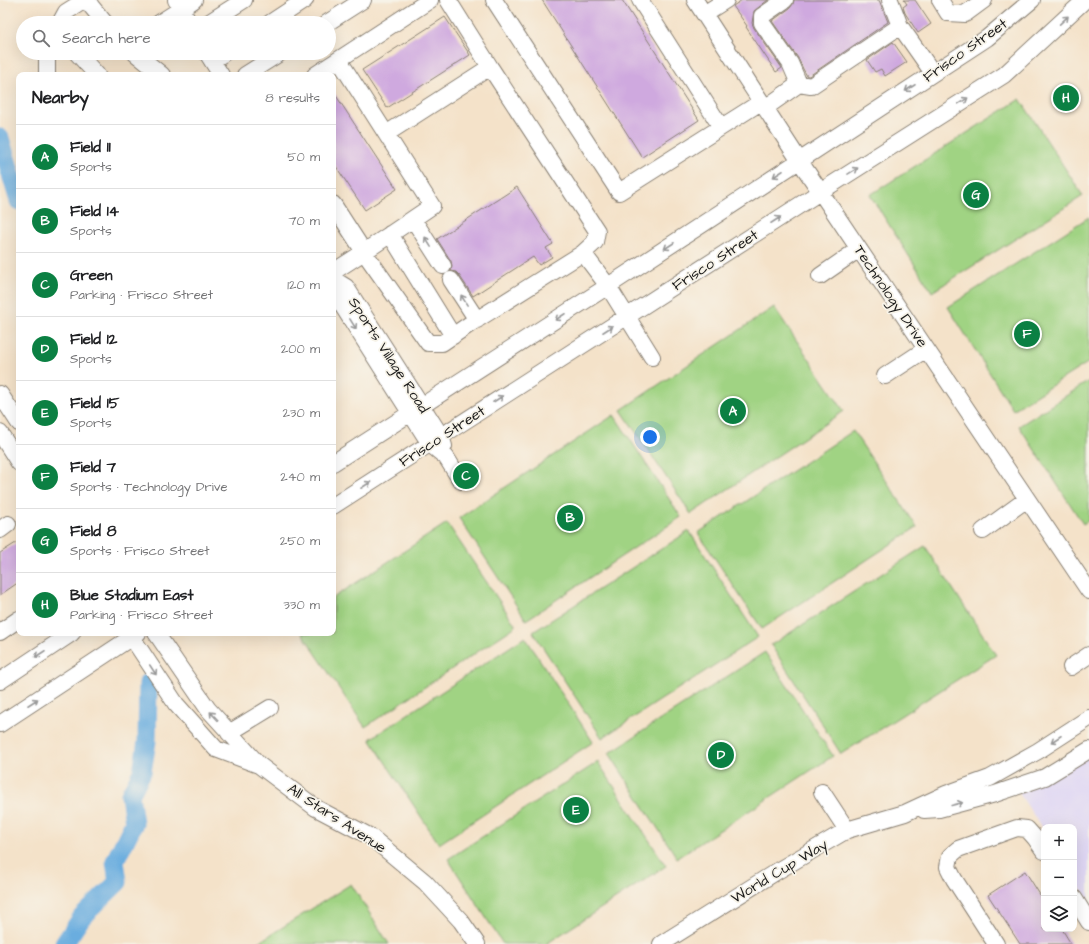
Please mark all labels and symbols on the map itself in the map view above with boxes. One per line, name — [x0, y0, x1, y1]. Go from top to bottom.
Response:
street label: Frisco Street — [919, 14, 1012, 87]
one-way arrow — [1059, 15, 1069, 25]
pin: H — [1053, 83, 1079, 113]
one-way arrow — [904, 85, 916, 93]
one-way arrow — [957, 97, 969, 105]
one-way arrow — [847, 166, 859, 174]
one-way arrow — [772, 170, 783, 179]
pin: G — [963, 180, 989, 210]
one-way arrow — [770, 216, 781, 225]
street label: Frisco Street — [668, 225, 762, 296]
one-way arrow — [423, 236, 431, 248]
street label: Technology Drive — [848, 241, 933, 352]
one-way arrow — [664, 242, 675, 250]
street label: Sports Village Road — [342, 293, 434, 418]
one-way arrow — [460, 295, 468, 306]
one-way arrow — [555, 313, 566, 321]
one-way arrow — [349, 319, 358, 330]
pin: F — [1014, 319, 1040, 349]
one-way arrow — [602, 325, 614, 333]
one-way arrow — [493, 395, 504, 404]
pin: A — [720, 396, 746, 426]
street label: Frisco Street — [395, 401, 489, 472]
your location — [640, 427, 660, 447]
pin: C — [453, 461, 479, 491]
one-way arrow — [360, 481, 371, 489]
pin: B — [557, 503, 583, 533]
one-way arrow — [34, 651, 46, 659]
one-way arrow — [149, 664, 157, 675]
one-way arrow — [27, 698, 38, 706]
one-way arrow — [209, 711, 218, 721]
one-way arrow — [1051, 735, 1062, 743]
pin: D — [708, 740, 734, 770]
street label: All Stars Avenue — [283, 779, 390, 858]
pin: E — [563, 795, 589, 825]
one-way arrow — [950, 800, 963, 807]
street label: World Cup Way — [727, 834, 832, 909]

